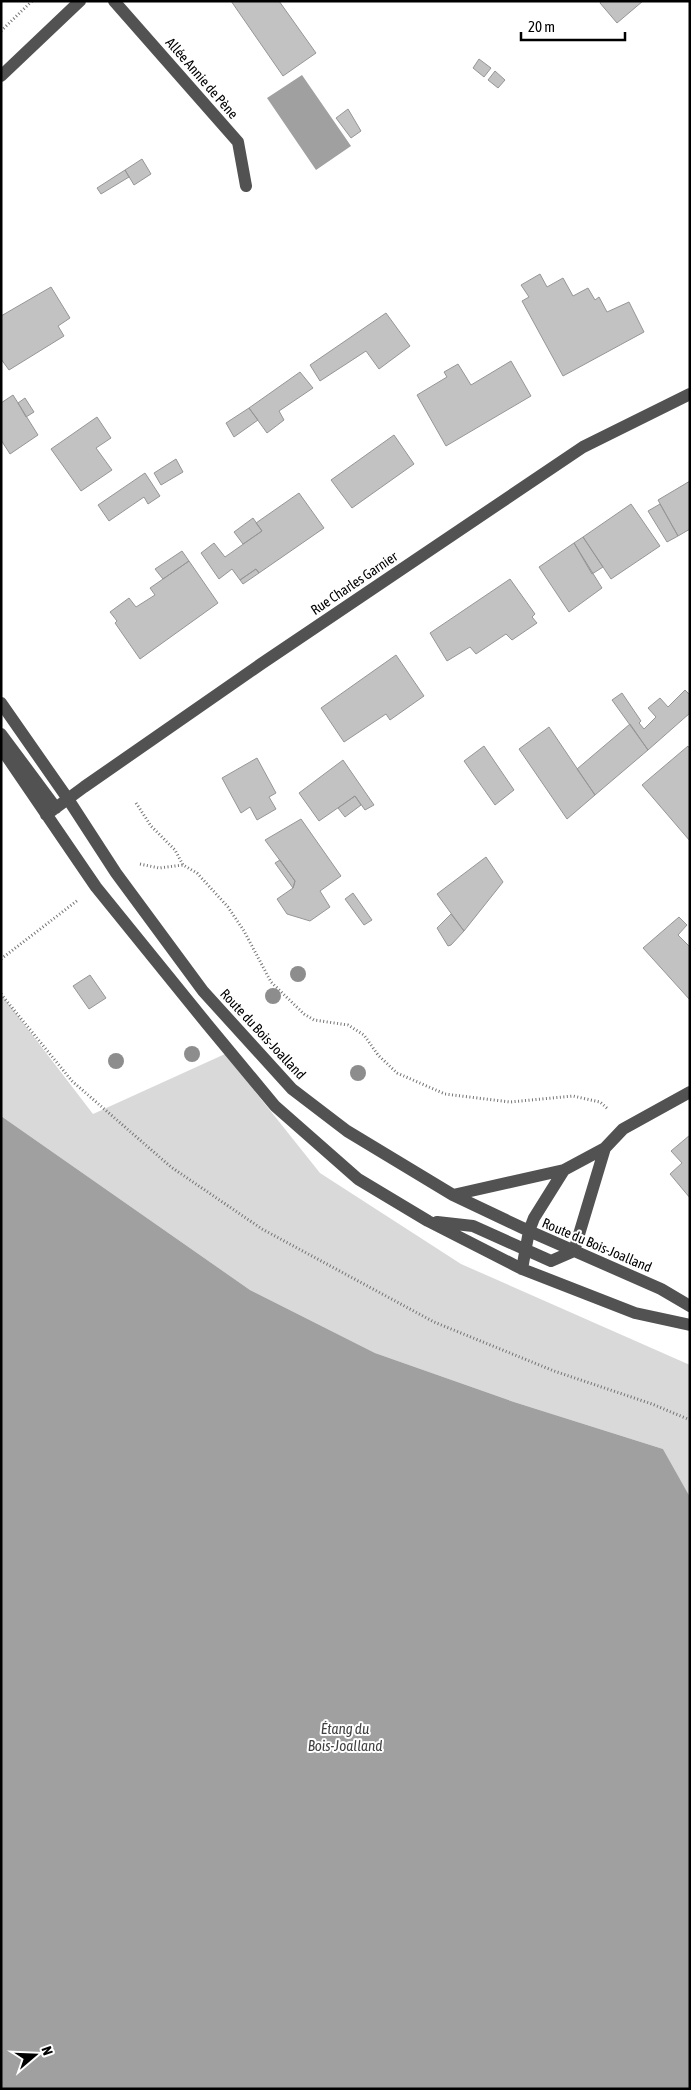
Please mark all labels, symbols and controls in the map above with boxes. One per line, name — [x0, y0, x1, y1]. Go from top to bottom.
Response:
scale bar — [521, 10, 625, 42]
text: 20 m — [528, 18, 555, 35]
street label: Allée Annie de Pène — [163, 34, 241, 122]
street label: Rue Charles Garnier — [308, 548, 401, 618]
street label: Route du Bois-Joalland — [217, 986, 309, 1082]
street label: Route du Bois-Joalland — [540, 1215, 654, 1275]
water label: Étang du Bois-Joalland — [308, 1720, 382, 1754]
north arrow — [10, 2030, 60, 2080]
text: N — [38, 2044, 56, 2057]

